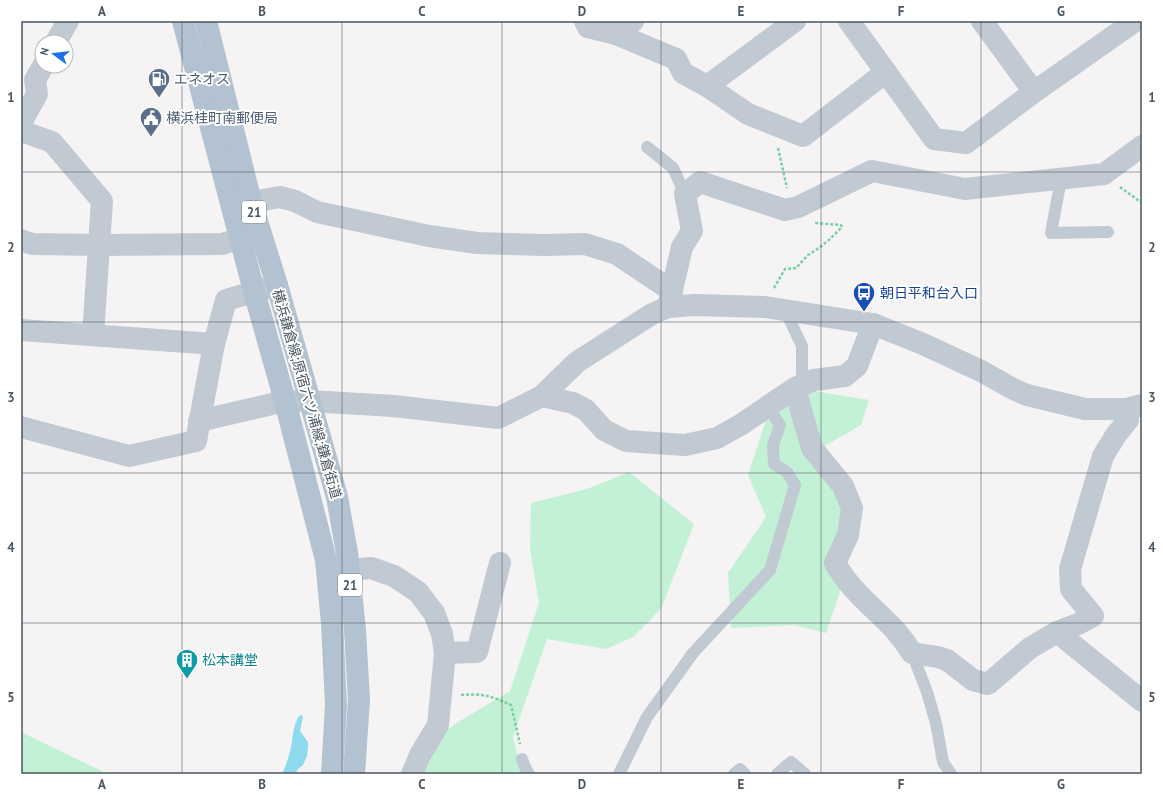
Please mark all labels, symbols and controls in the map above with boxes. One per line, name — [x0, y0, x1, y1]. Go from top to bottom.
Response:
text: A — [98, 3, 106, 20]
text: B — [258, 3, 266, 20]
text: C — [418, 3, 426, 20]
text: D — [578, 3, 586, 20]
text: E — [738, 3, 745, 20]
text: F — [898, 3, 905, 20]
text: G — [1057, 3, 1065, 20]
north arrow — [34, 34, 74, 74]
text: N — [37, 46, 52, 57]
fuel station icon: エネオス — [146, 66, 172, 99]
place label: エネオス — [174, 70, 230, 88]
text: 1 — [7, 89, 15, 106]
text: 1 — [1148, 89, 1156, 106]
public building icon: 横浜桂町南郵便局 — [138, 105, 164, 138]
place label: 横浜桂町南郵便局 — [166, 109, 278, 127]
road number: 21 — [242, 201, 266, 223]
text: 2 — [7, 239, 15, 256]
text: 2 — [1148, 239, 1156, 256]
bus stop icon: 朝日平和台入口 — [851, 280, 877, 313]
place label: 朝日平和台入口 — [880, 284, 978, 302]
street label: 横浜鎌倉線;原宿六ツ浦線;鎌倉街道 — [268, 287, 346, 501]
text: 3 — [7, 389, 15, 406]
text: 3 — [1148, 389, 1156, 406]
text: 4 — [7, 539, 15, 556]
text: 4 — [1148, 539, 1156, 556]
road number: 21 — [338, 574, 362, 596]
building icon: 松本講堂 — [174, 647, 200, 680]
place label: 松本講堂 — [202, 651, 258, 669]
text: 5 — [7, 689, 15, 706]
text: 5 — [1148, 689, 1156, 706]
text: A — [98, 776, 106, 793]
text: B — [258, 776, 266, 793]
text: C — [418, 776, 426, 793]
text: D — [578, 776, 586, 793]
text: E — [738, 776, 745, 793]
text: F — [898, 776, 905, 793]
text: G — [1057, 776, 1065, 793]

